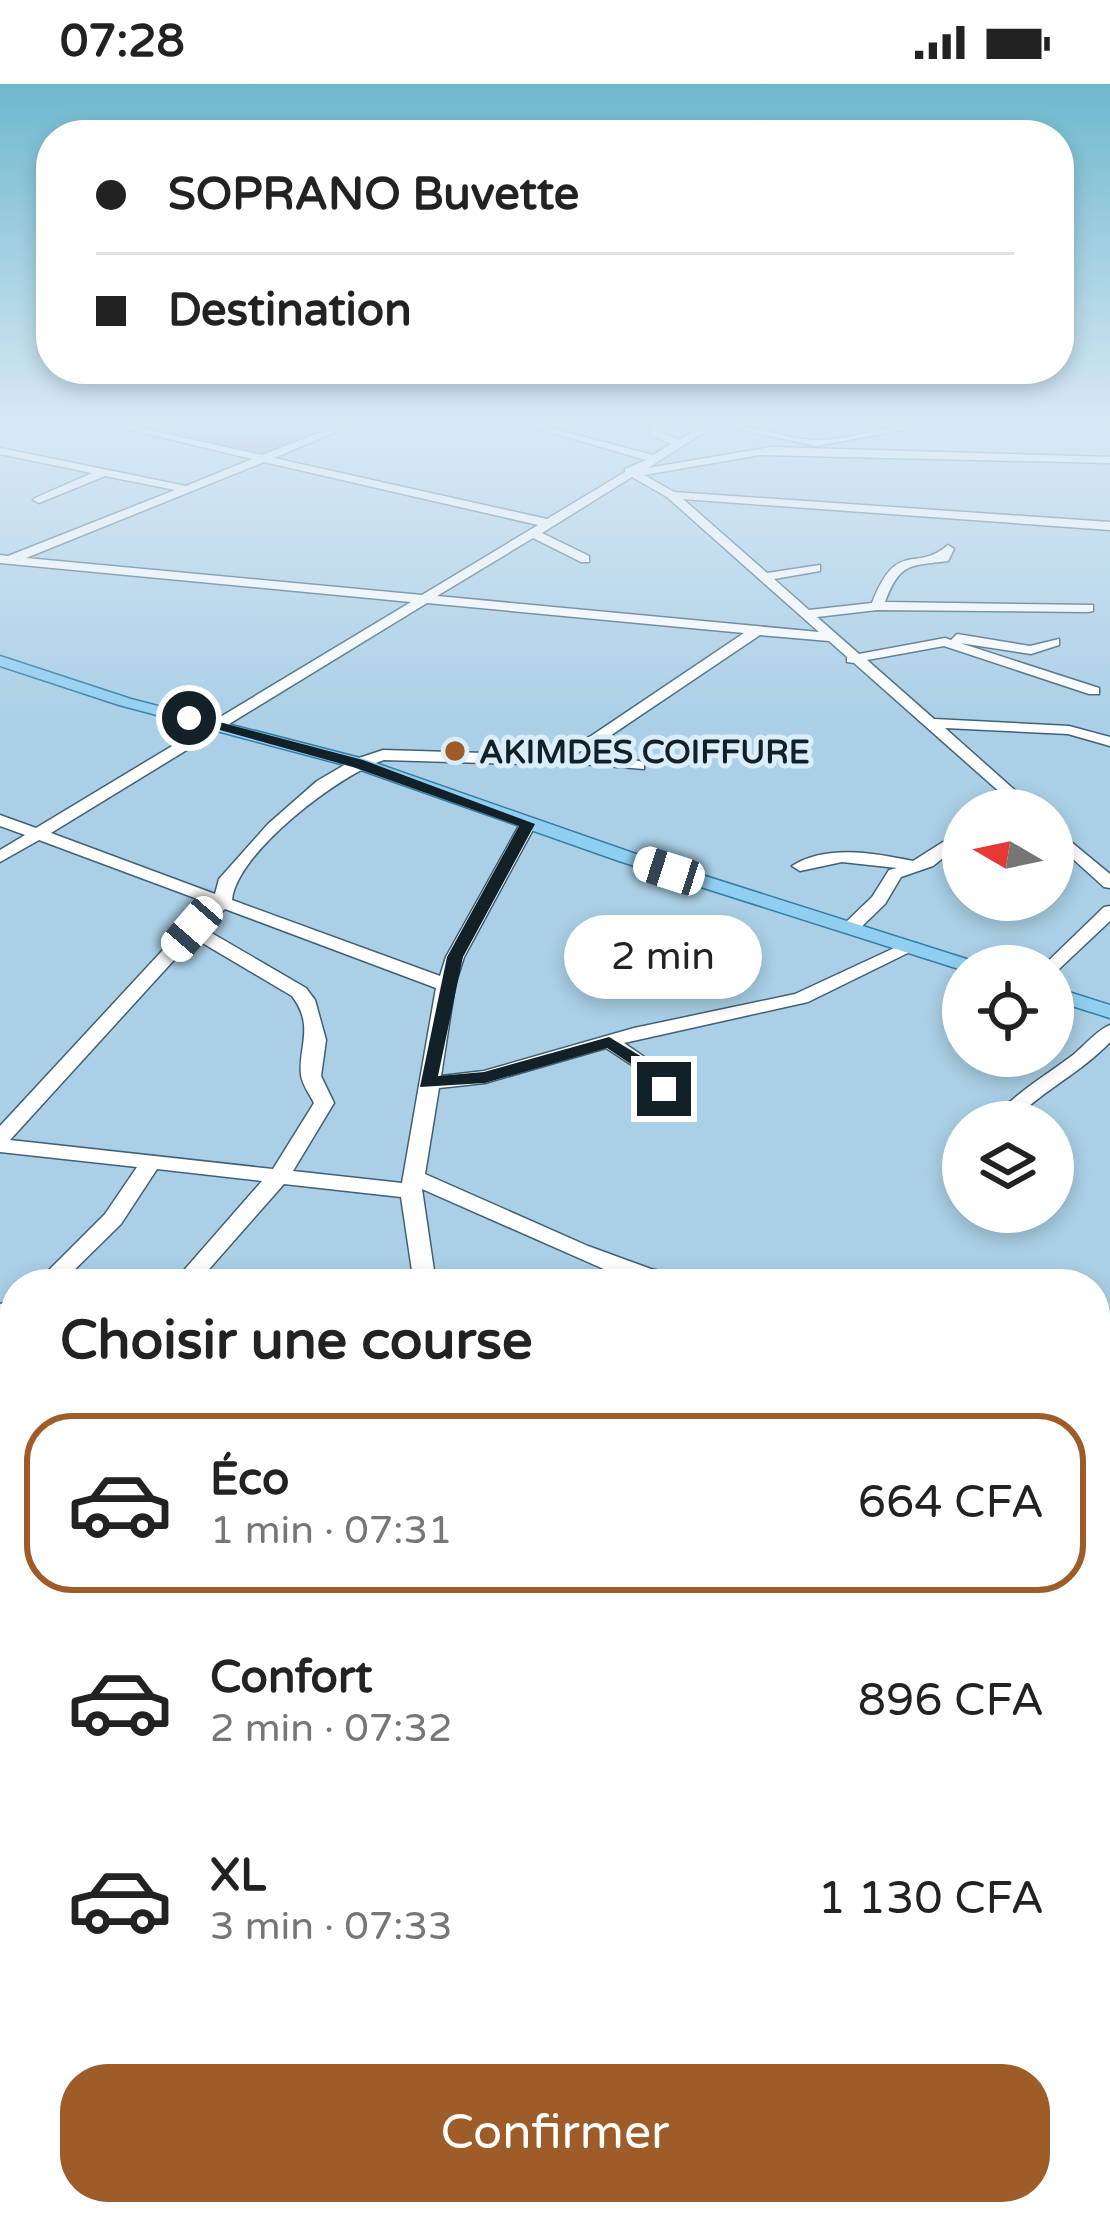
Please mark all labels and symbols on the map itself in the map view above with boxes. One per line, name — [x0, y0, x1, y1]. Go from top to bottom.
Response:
route start — [162, 691, 216, 745]
place label: AKIMDES COIFFURE — [479, 733, 810, 772]
marker: AKIMDES COIFFURE — [442, 738, 468, 764]
north arrow — [942, 789, 1074, 921]
car — [629, 843, 709, 899]
car — [155, 890, 229, 968]
callout: 2 min — [565, 915, 763, 999]
route end — [637, 1062, 691, 1116]

